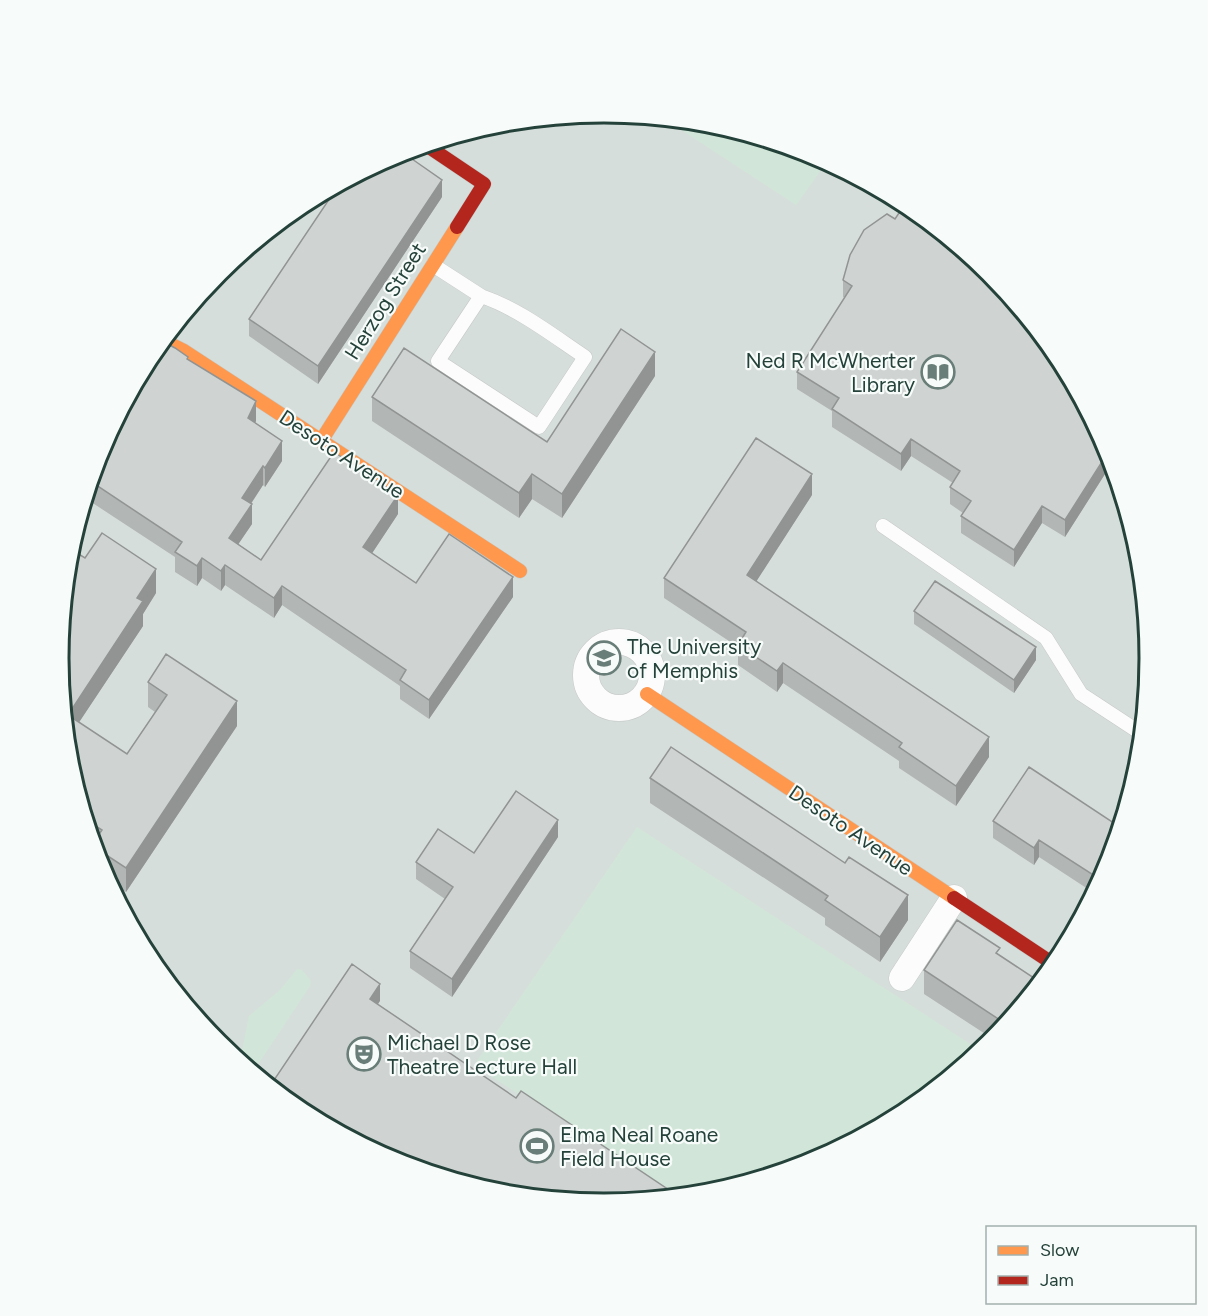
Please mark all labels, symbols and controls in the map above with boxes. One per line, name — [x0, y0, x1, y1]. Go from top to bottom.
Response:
street label: Herzog Street — [339, 238, 431, 364]
place label: Ned R McWherter Library — [745, 348, 915, 397]
library icon: Ned R McWherter Library — [920, 354, 956, 390]
street label: Desoto Avenue — [275, 404, 409, 504]
place label: The University of Memphis — [627, 634, 761, 683]
school or university icon: The University of Memphis — [586, 640, 622, 676]
street label: Desoto Avenue — [784, 779, 918, 881]
place label: Michael D Rose Theatre Lecture Hall — [387, 1030, 577, 1079]
theatre icon: Michael D Rose Theatre Lecture Hall — [346, 1036, 382, 1072]
place label: Elma Neal Roane Field House — [560, 1122, 718, 1171]
sports icon: Elma Neal Roane Field House — [519, 1128, 555, 1164]
legend — [986, 1226, 1196, 1304]
text: Slow — [1040, 1239, 1079, 1261]
text: Jam — [1040, 1269, 1074, 1291]

